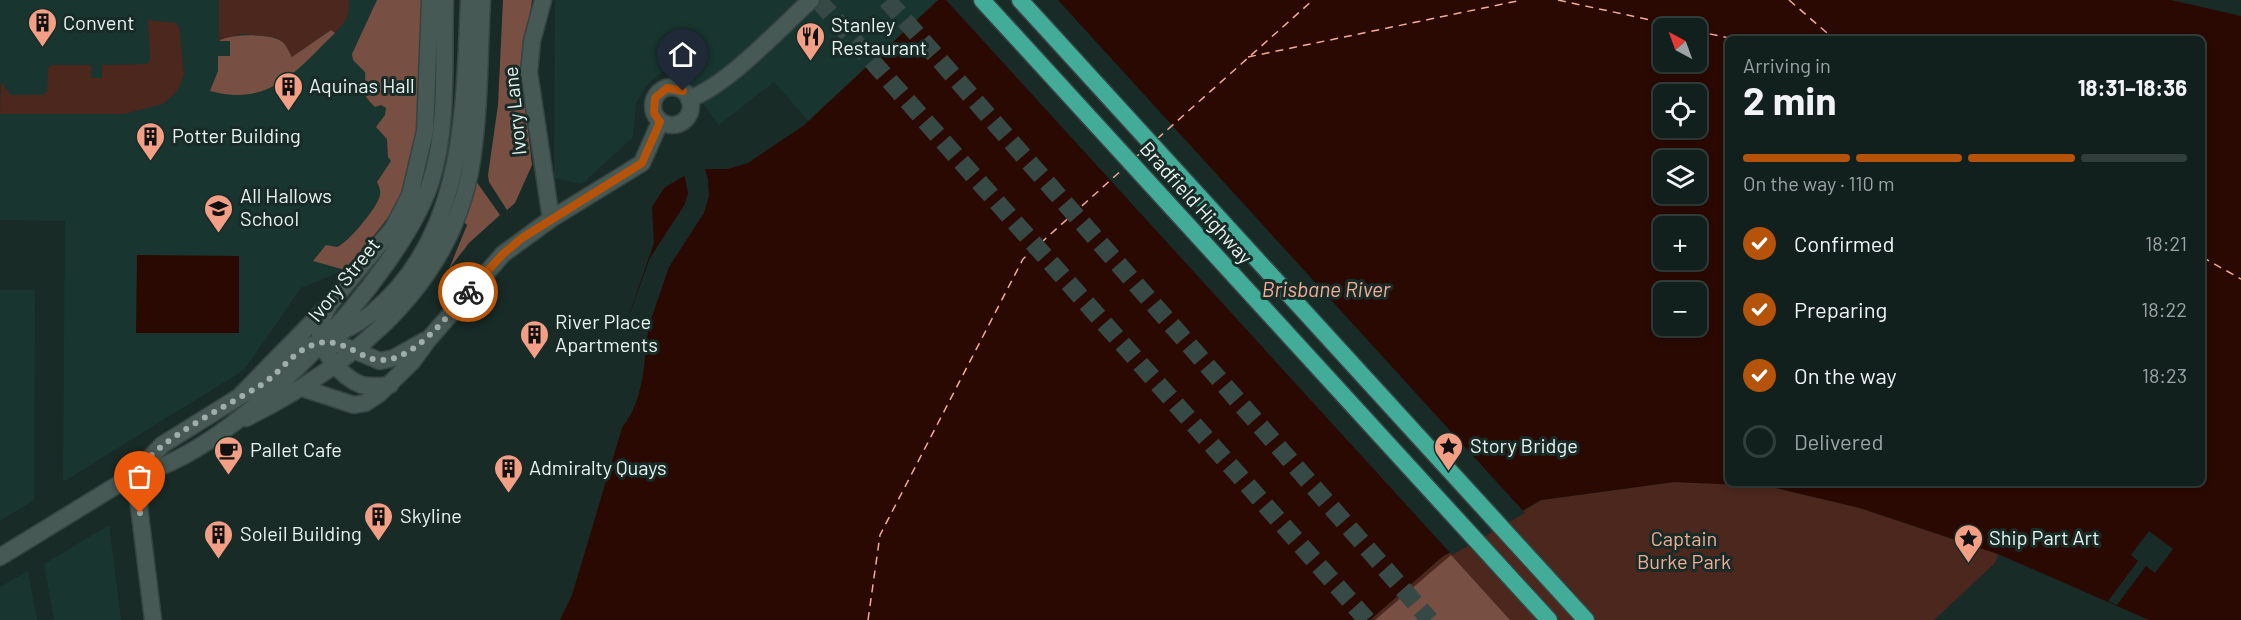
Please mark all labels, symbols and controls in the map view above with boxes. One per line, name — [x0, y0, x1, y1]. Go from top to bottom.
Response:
building icon: Convent — [26, 7, 58, 49]
place label: Convent — [63, 10, 135, 34]
place label: Stanley Restaurant — [831, 12, 927, 59]
north arrow — [1653, 18, 1707, 72]
map controls — [1653, 18, 1707, 336]
restaurant icon: Stanley Restaurant — [794, 20, 826, 62]
pin — [657, 29, 708, 91]
icon: home — [666, 38, 699, 71]
text: Arriving in — [1743, 53, 1831, 77]
street label: Ivory Lane — [497, 66, 531, 157]
building icon: Aquinas Hall — [272, 70, 304, 112]
place label: Aquinas Hall — [309, 73, 415, 97]
text: 18:31–18:36 — [2078, 74, 2187, 100]
text: 2 min — [1743, 76, 1836, 123]
button: locate — [1653, 84, 1707, 138]
building icon: Potter Building — [135, 120, 167, 162]
place label: Potter Building — [172, 123, 301, 147]
street label: Bradfield Highway — [1136, 136, 1258, 268]
button: layers — [1653, 150, 1707, 204]
text: On the way · 110 m — [1743, 171, 1894, 195]
place label: All Hallows School — [240, 183, 332, 230]
school or university icon: All Hallows School — [203, 192, 235, 234]
button: + — [1653, 216, 1707, 270]
icon: check — [1743, 227, 1776, 260]
text: Confirmed — [1794, 230, 1894, 256]
text: 18:21 — [2145, 231, 2187, 255]
street label: Ivory Street — [302, 233, 384, 326]
courier — [438, 262, 498, 322]
icon: bike — [452, 276, 485, 309]
water label: Brisbane River — [1262, 276, 1391, 301]
button: − — [1653, 282, 1707, 336]
icon: check — [1743, 293, 1776, 326]
text: Preparing — [1794, 296, 1887, 322]
text: 18:22 — [2141, 297, 2187, 321]
place label: River Place Apartments — [555, 309, 658, 356]
building icon: River Place Apartments — [518, 318, 550, 360]
icon: check — [1743, 359, 1776, 392]
text: On the way — [1794, 362, 1897, 388]
text: 18:23 — [2142, 363, 2187, 387]
text: Delivered — [1794, 428, 1883, 454]
place icon: Story Bridge — [1433, 430, 1465, 472]
place label: Story Bridge — [1470, 433, 1578, 457]
cafe icon: Pallet Cafe — [213, 434, 245, 476]
place label: Pallet Cafe — [250, 437, 342, 461]
pin — [114, 451, 165, 513]
building icon: Admiralty Quays — [492, 452, 524, 494]
place label: Admiralty Quays — [529, 455, 667, 479]
icon: bag — [123, 460, 156, 493]
building icon: Skyline — [363, 500, 395, 542]
place label: Skyline — [400, 503, 462, 527]
building icon: Soleil Building — [203, 518, 235, 560]
place label: Soleil Building — [240, 521, 362, 545]
place icon: Ship Part Art — [1952, 522, 1984, 564]
place label: Ship Part Art — [1989, 525, 2099, 549]
park label: Captain Burke Park — [1637, 526, 1731, 573]

